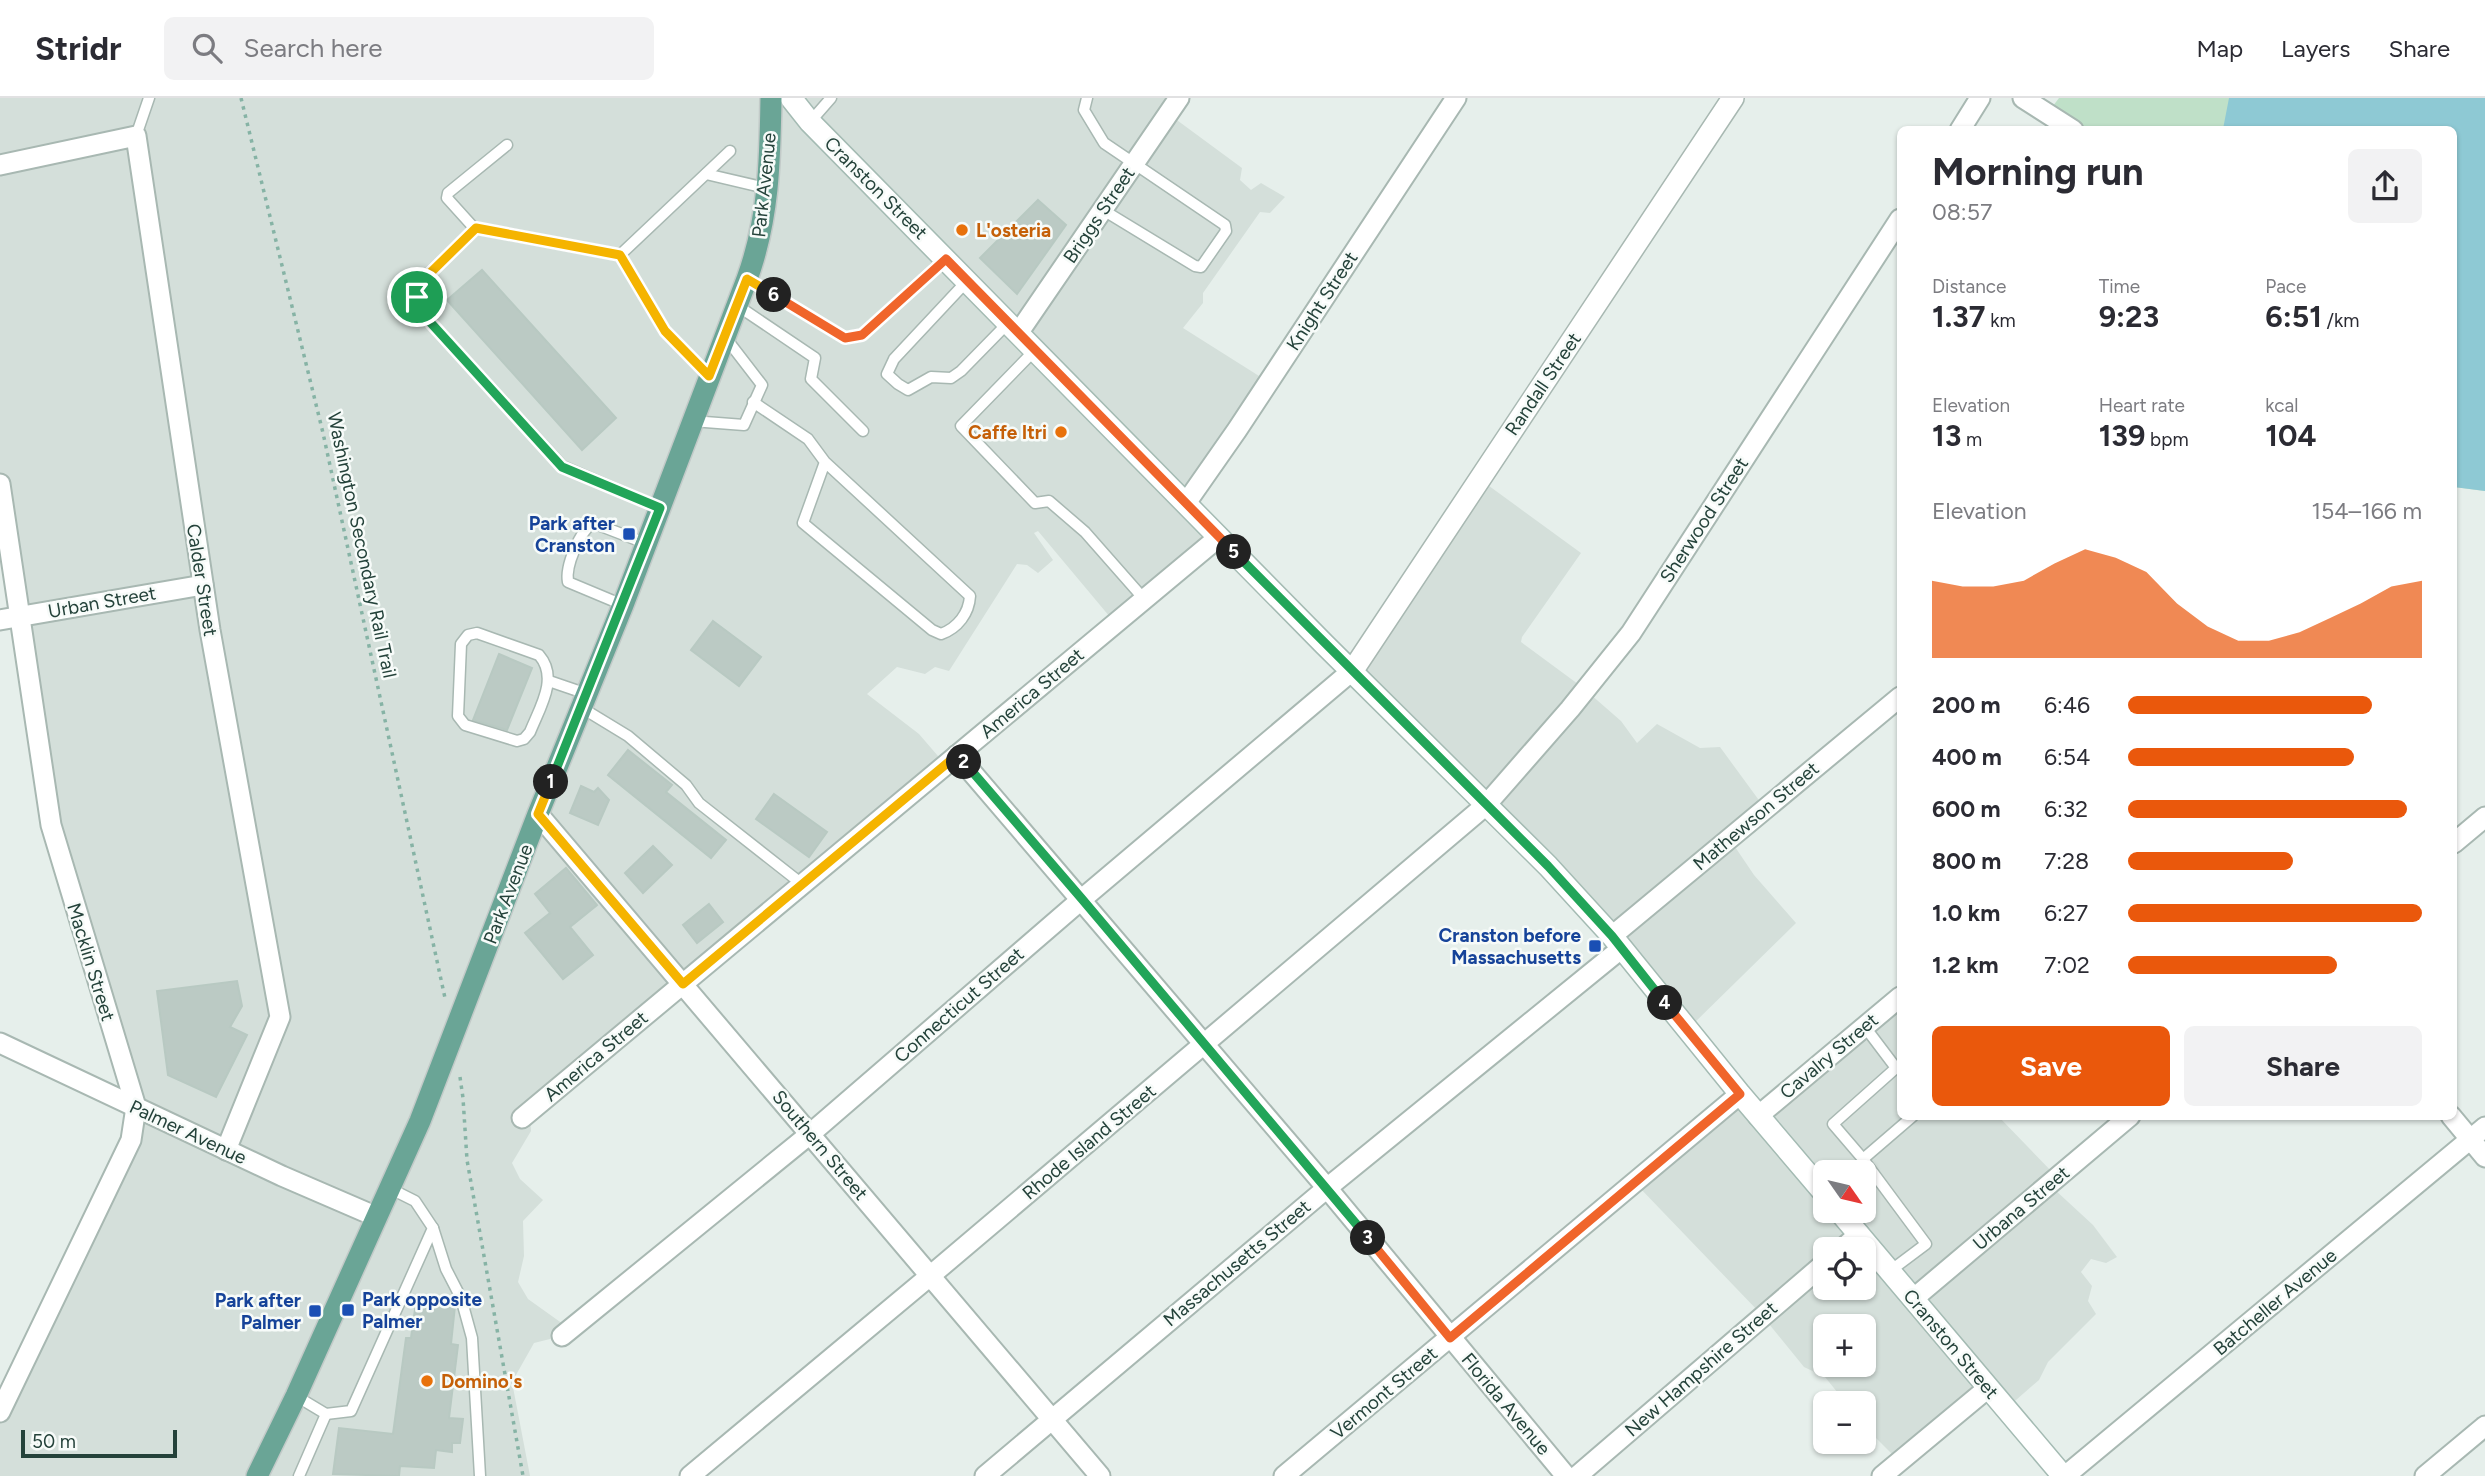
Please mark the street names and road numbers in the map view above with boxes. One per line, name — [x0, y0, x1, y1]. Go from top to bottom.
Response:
street label: Park Avenue — [747, 132, 781, 238]
street label: Cranston Street — [820, 132, 932, 244]
street label: Briggs Street — [1058, 162, 1140, 268]
street label: Knight Street — [1281, 247, 1363, 355]
street label: Randall Street — [1500, 328, 1586, 440]
street label: Washington Secondary Rail Trail — [323, 410, 401, 680]
street label: Sherwood Street — [1655, 453, 1753, 587]
street label: Calder Street — [182, 522, 222, 638]
street label: Urban Street — [46, 581, 158, 623]
street label: America Street — [976, 643, 1088, 743]
street label: Mathewson Street — [1688, 757, 1824, 875]
street label: Park Avenue — [478, 841, 538, 947]
street label: Macklin Street — [62, 900, 120, 1024]
street label: Connecticut Street — [890, 942, 1028, 1068]
street label: America Street — [540, 1006, 652, 1106]
street label: Cavalry Street — [1775, 1008, 1883, 1104]
street label: Rhode Island Street — [1018, 1079, 1160, 1205]
street label: Southern Street — [767, 1085, 873, 1205]
street label: Palmer Avenue — [126, 1095, 250, 1169]
street label: Urbana Street — [1968, 1161, 2074, 1255]
street label: Massachusetts Street — [1159, 1195, 1315, 1331]
street label: Batcheller Avenue — [2209, 1244, 2341, 1360]
street label: Cranston Street — [1899, 1285, 2003, 1403]
street label: New Hampshire Street — [1620, 1297, 1782, 1441]
street label: Vermont Street — [1326, 1342, 1442, 1444]
street label: Florida Avenue — [1457, 1348, 1555, 1460]

